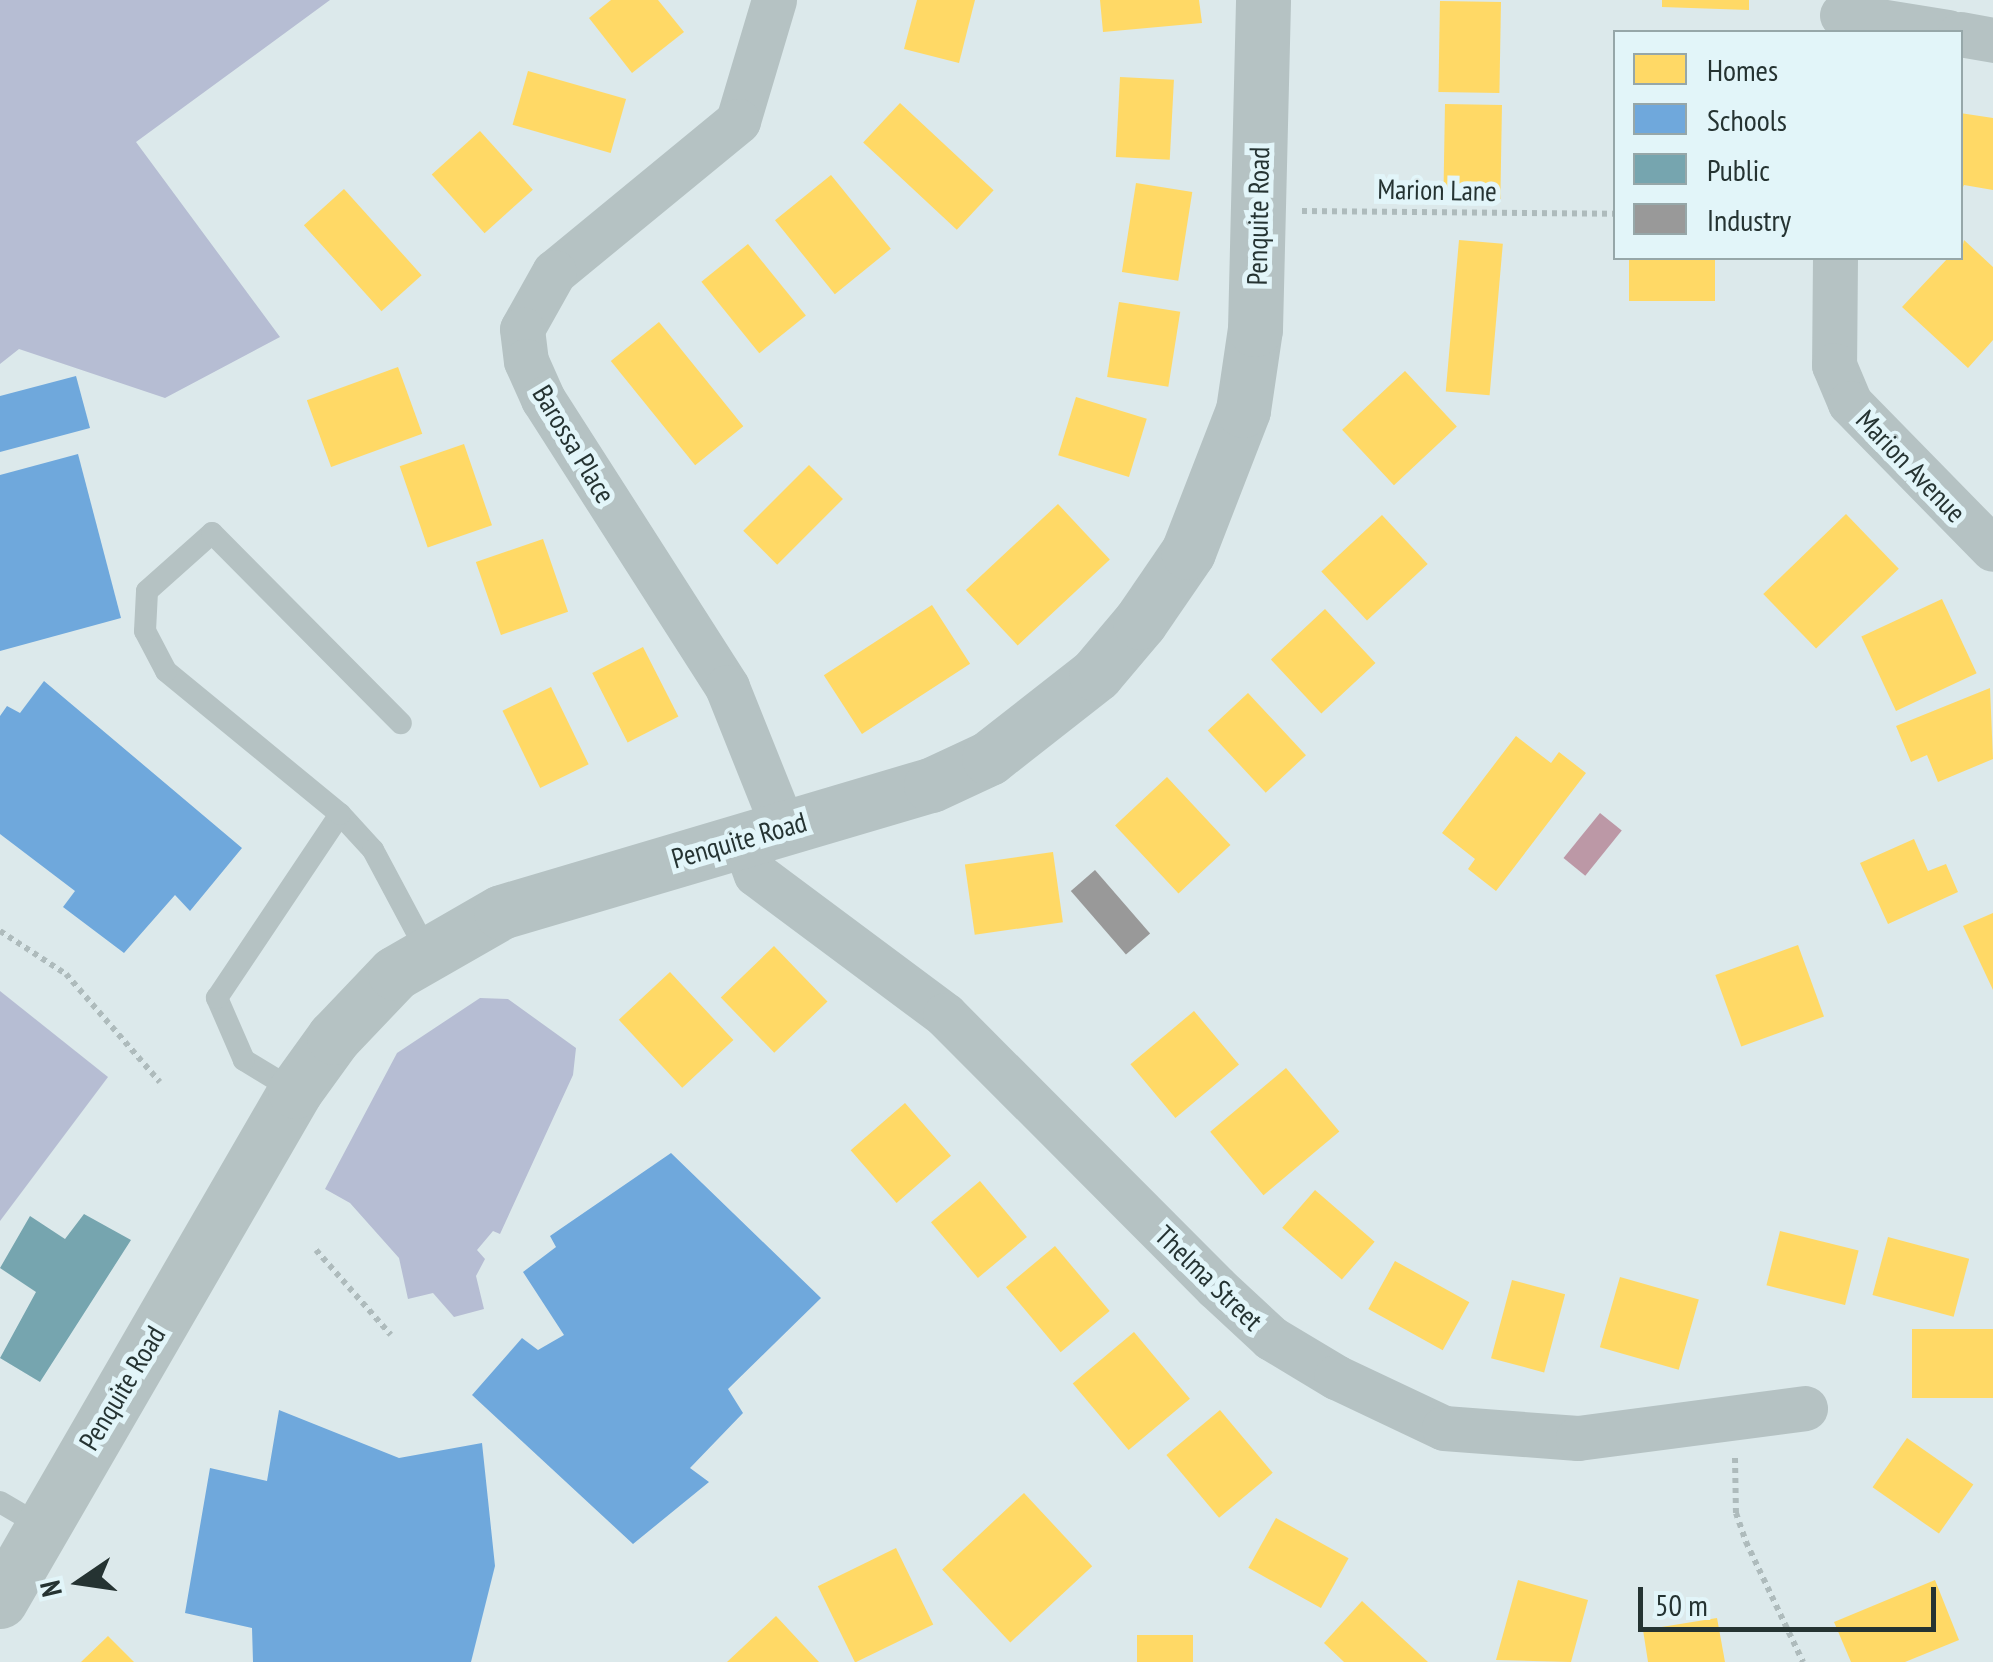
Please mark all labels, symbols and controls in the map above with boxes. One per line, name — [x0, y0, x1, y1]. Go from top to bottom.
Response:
legend — [1613, 30, 1963, 260]
text: Homes — [1707, 50, 1778, 89]
text: Schools — [1707, 100, 1787, 139]
street label: Penquite Road — [1240, 146, 1276, 286]
text: Public — [1707, 150, 1770, 189]
street label: Marion Lane — [1377, 172, 1497, 208]
text: Industry — [1707, 200, 1791, 239]
street label: Barossa Place — [526, 379, 622, 509]
street label: Marion Avenue — [1849, 403, 1973, 529]
street label: Penquite Road — [668, 805, 810, 875]
street label: Thelma Street — [1148, 1219, 1270, 1337]
street label: Penquite Road — [72, 1320, 172, 1456]
north arrow — [30, 1532, 130, 1632]
scale bar — [1643, 1567, 1940, 1629]
text: N — [31, 1577, 70, 1600]
text: 50 m — [1655, 1585, 1708, 1624]

